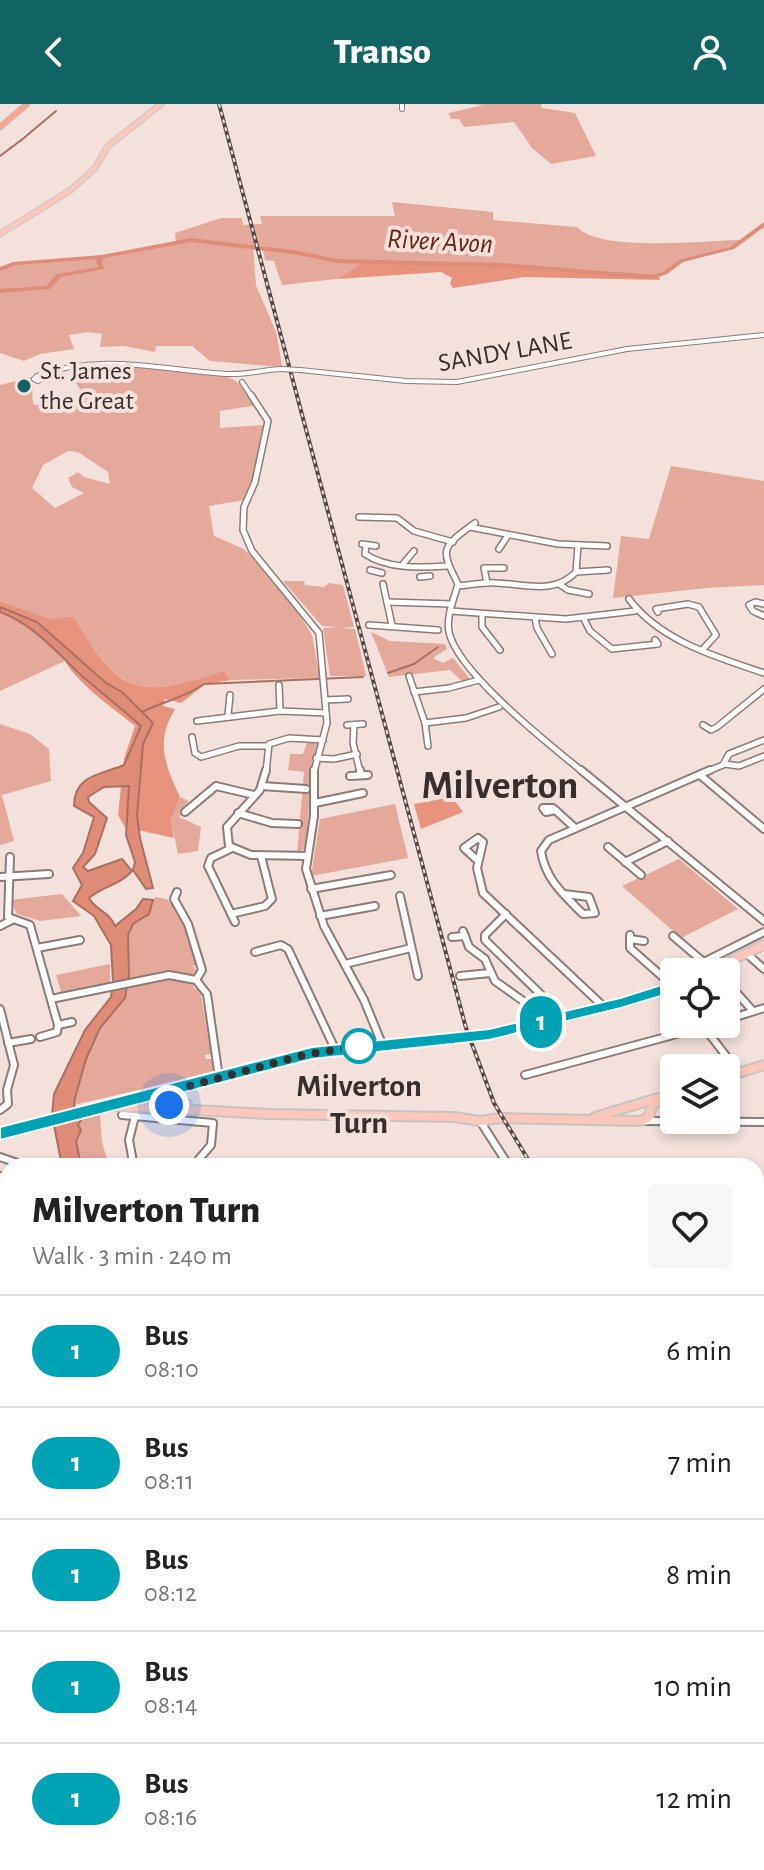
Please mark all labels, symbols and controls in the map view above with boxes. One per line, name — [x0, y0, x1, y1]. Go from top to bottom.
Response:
icon: back — [32, 30, 76, 74]
icon: person — [688, 30, 732, 74]
text: Transo — [333, 34, 431, 70]
water label: River Avon — [386, 225, 494, 259]
street label: SANDY LANE — [436, 327, 574, 377]
place label: St. James the Great — [40, 358, 134, 414]
marker: St. James the Great — [15, 377, 33, 395]
district label: Milverton — [421, 766, 579, 806]
map controls — [660, 958, 740, 1134]
button: locate — [660, 958, 740, 1038]
line badge: 1 — [515, 996, 567, 1048]
text: 1 — [536, 1008, 546, 1036]
marker: Milverton Turn — [342, 1029, 376, 1063]
button: layers — [660, 1054, 740, 1134]
place label: Milverton Turn — [296, 1070, 422, 1139]
your location — [149, 1085, 189, 1125]
button: heart — [648, 1184, 732, 1268]
text: Milverton Turn — [32, 1192, 260, 1230]
text: Walk · 3 min · 240 m — [32, 1243, 232, 1269]
text: Bus — [144, 1321, 189, 1351]
text: 6 min — [666, 1336, 732, 1366]
text: 1 — [71, 1337, 81, 1365]
text: 08:10 — [144, 1356, 199, 1382]
text: Bus — [144, 1433, 189, 1463]
text: 7 min — [668, 1448, 732, 1478]
text: 1 — [71, 1449, 81, 1477]
text: 08:11 — [144, 1468, 194, 1494]
text: Bus — [144, 1545, 189, 1575]
text: 8 min — [666, 1560, 732, 1590]
text: 1 — [71, 1561, 81, 1589]
text: 08:12 — [144, 1580, 197, 1606]
text: Bus — [144, 1657, 189, 1687]
text: 10 min — [654, 1672, 732, 1702]
text: 1 — [71, 1673, 81, 1701]
text: 08:14 — [144, 1692, 197, 1718]
text: Bus — [144, 1769, 189, 1799]
text: 12 min — [656, 1784, 732, 1814]
text: 1 — [71, 1785, 81, 1813]
text: 08:16 — [144, 1804, 197, 1830]

